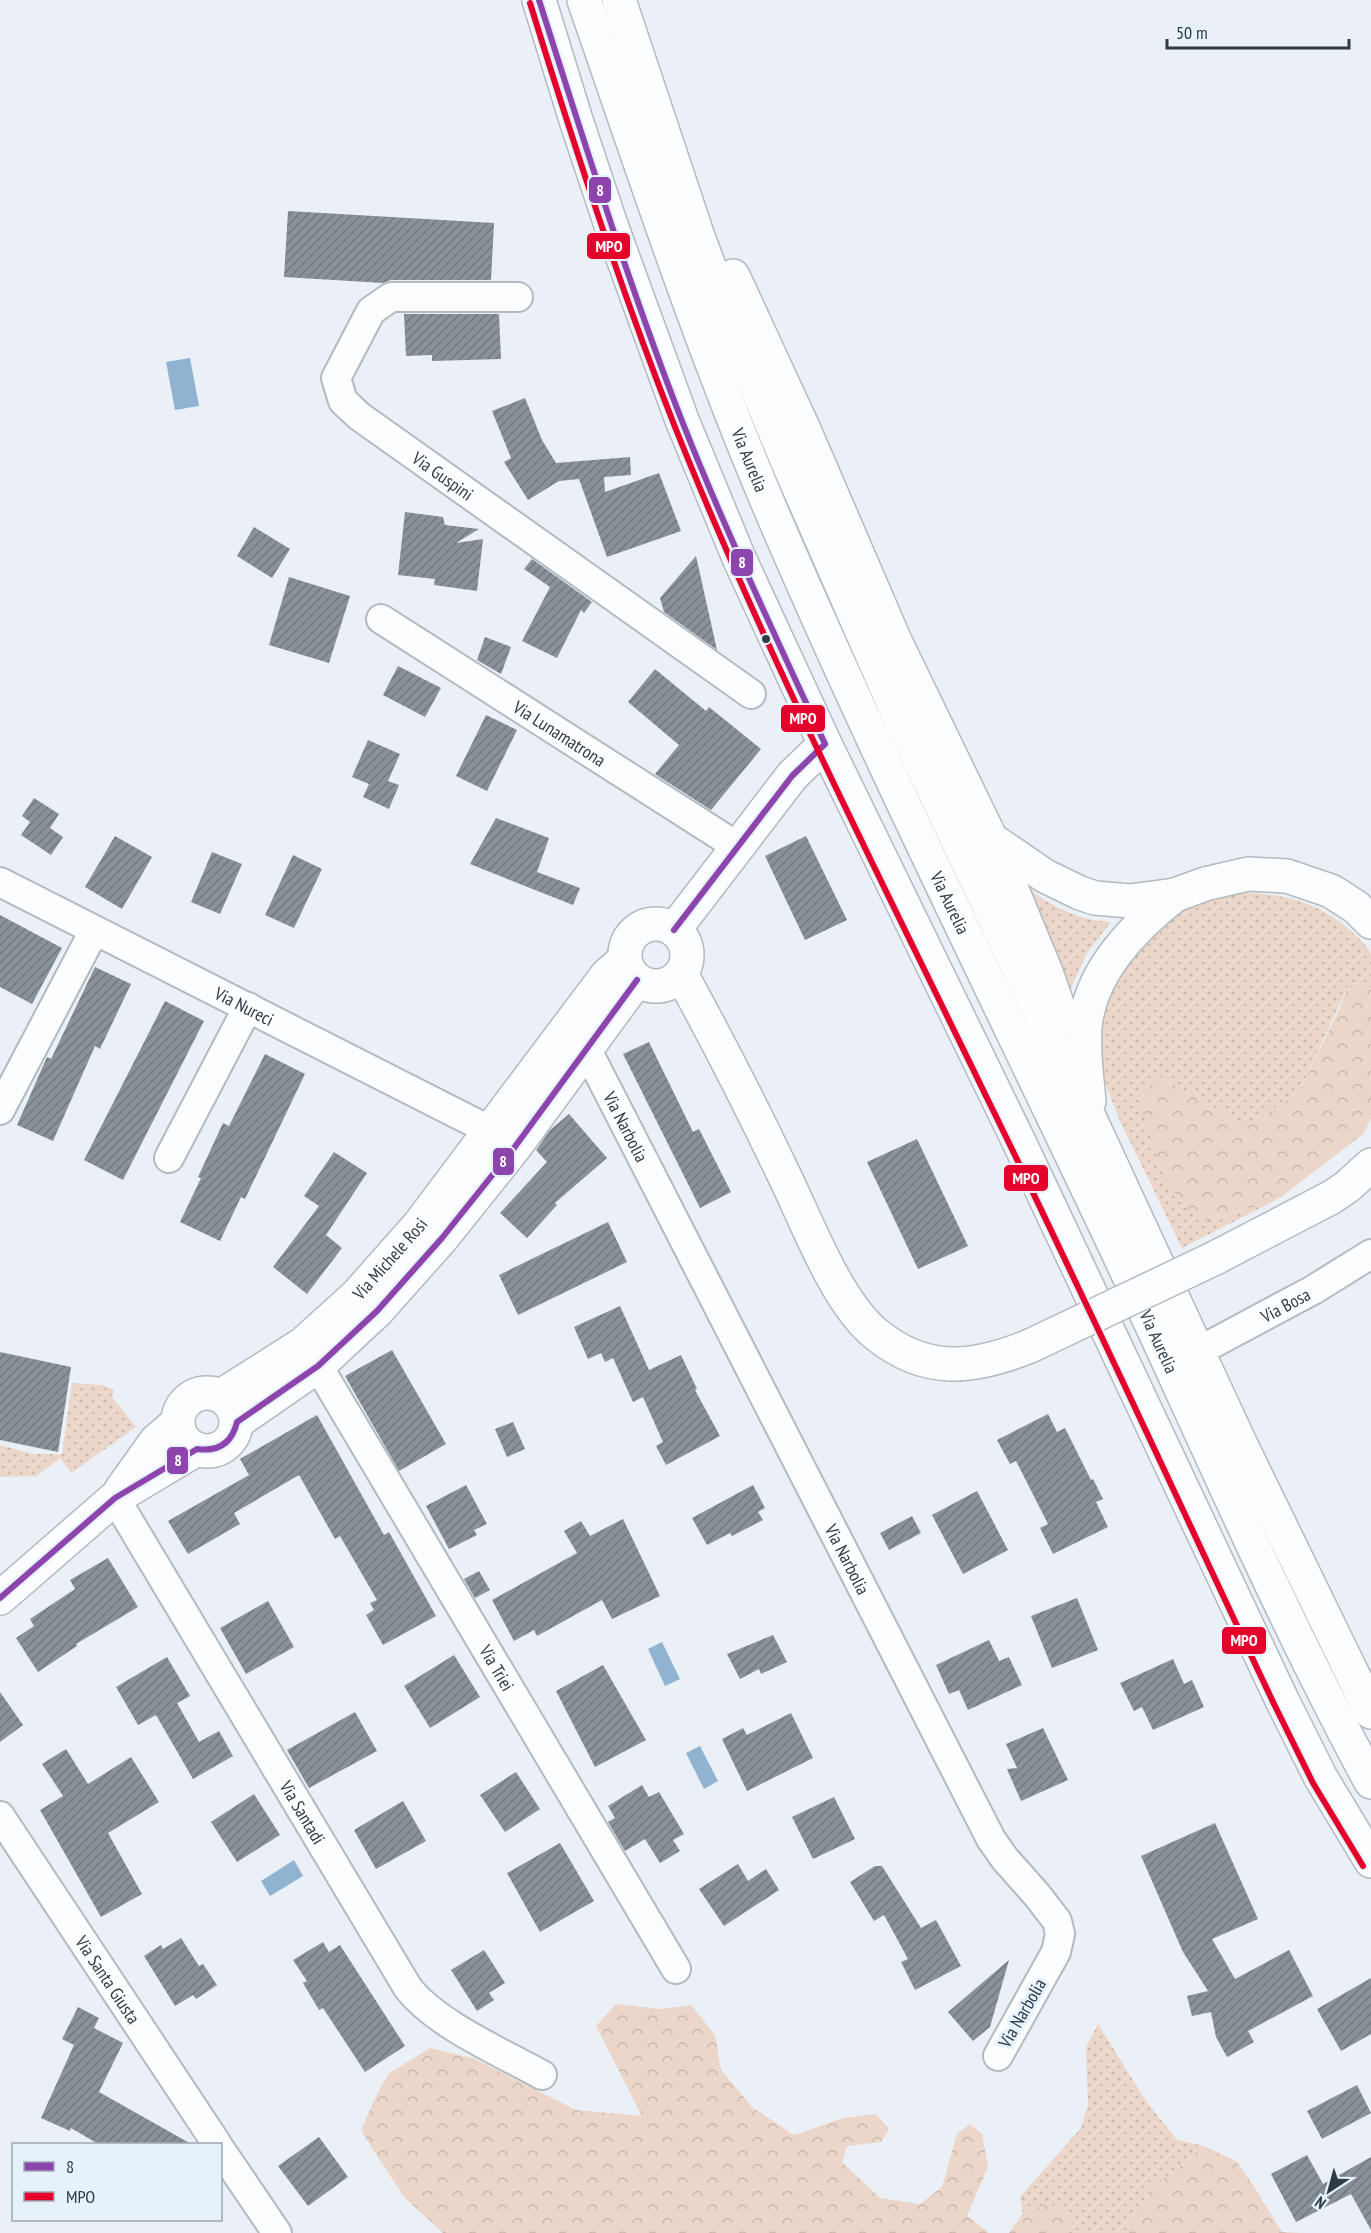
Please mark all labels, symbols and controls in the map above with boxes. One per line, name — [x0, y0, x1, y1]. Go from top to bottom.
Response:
scale bar — [1167, 12, 1348, 50]
text: 50 m — [1176, 21, 1208, 44]
line badge: 8 — [588, 176, 612, 204]
text: 8 — [596, 180, 604, 200]
line badge: MPO — [586, 232, 631, 260]
text: MPO — [596, 236, 623, 256]
street label: Via Aurelia — [726, 424, 773, 495]
street label: Via Guspini — [407, 446, 478, 505]
line badge: 8 — [730, 548, 754, 577]
text: 8 — [738, 552, 746, 572]
unlabelled marker — [760, 633, 772, 645]
street label: Via Lunamatrona — [508, 695, 610, 771]
line badge: MPO — [780, 704, 826, 733]
text: MPO — [790, 708, 817, 728]
street label: Via Aurelia — [925, 867, 975, 938]
street label: Via Nureci — [210, 981, 278, 1031]
street label: Via Narbolia — [598, 1087, 654, 1166]
line badge: 8 — [492, 1147, 515, 1176]
text: 8 — [499, 1151, 507, 1171]
line badge: MPO — [1003, 1164, 1049, 1192]
text: MPO — [1013, 1168, 1040, 1188]
street label: Via Michele Rosi — [347, 1213, 432, 1305]
street label: Via Bosa — [1256, 1282, 1314, 1328]
street label: Via Aurelia — [1134, 1305, 1184, 1377]
line badge: 8 — [166, 1446, 189, 1475]
text: 8 — [174, 1450, 182, 1470]
street label: Via Narbolia — [820, 1519, 875, 1598]
line badge: MPO — [1221, 1626, 1267, 1655]
text: MPO — [1231, 1630, 1258, 1650]
street label: Via Triei — [474, 1640, 520, 1695]
street label: Via Santadi — [274, 1775, 331, 1848]
street label: Via Santa Giusta — [70, 1930, 146, 2028]
street label: Via Narbolia — [993, 1974, 1051, 2053]
legend — [12, 2143, 222, 2221]
text: 8 — [66, 2155, 74, 2178]
north arrow — [1299, 2161, 1359, 2221]
text: MPO — [66, 2185, 95, 2208]
text: N — [1311, 2193, 1330, 2214]

